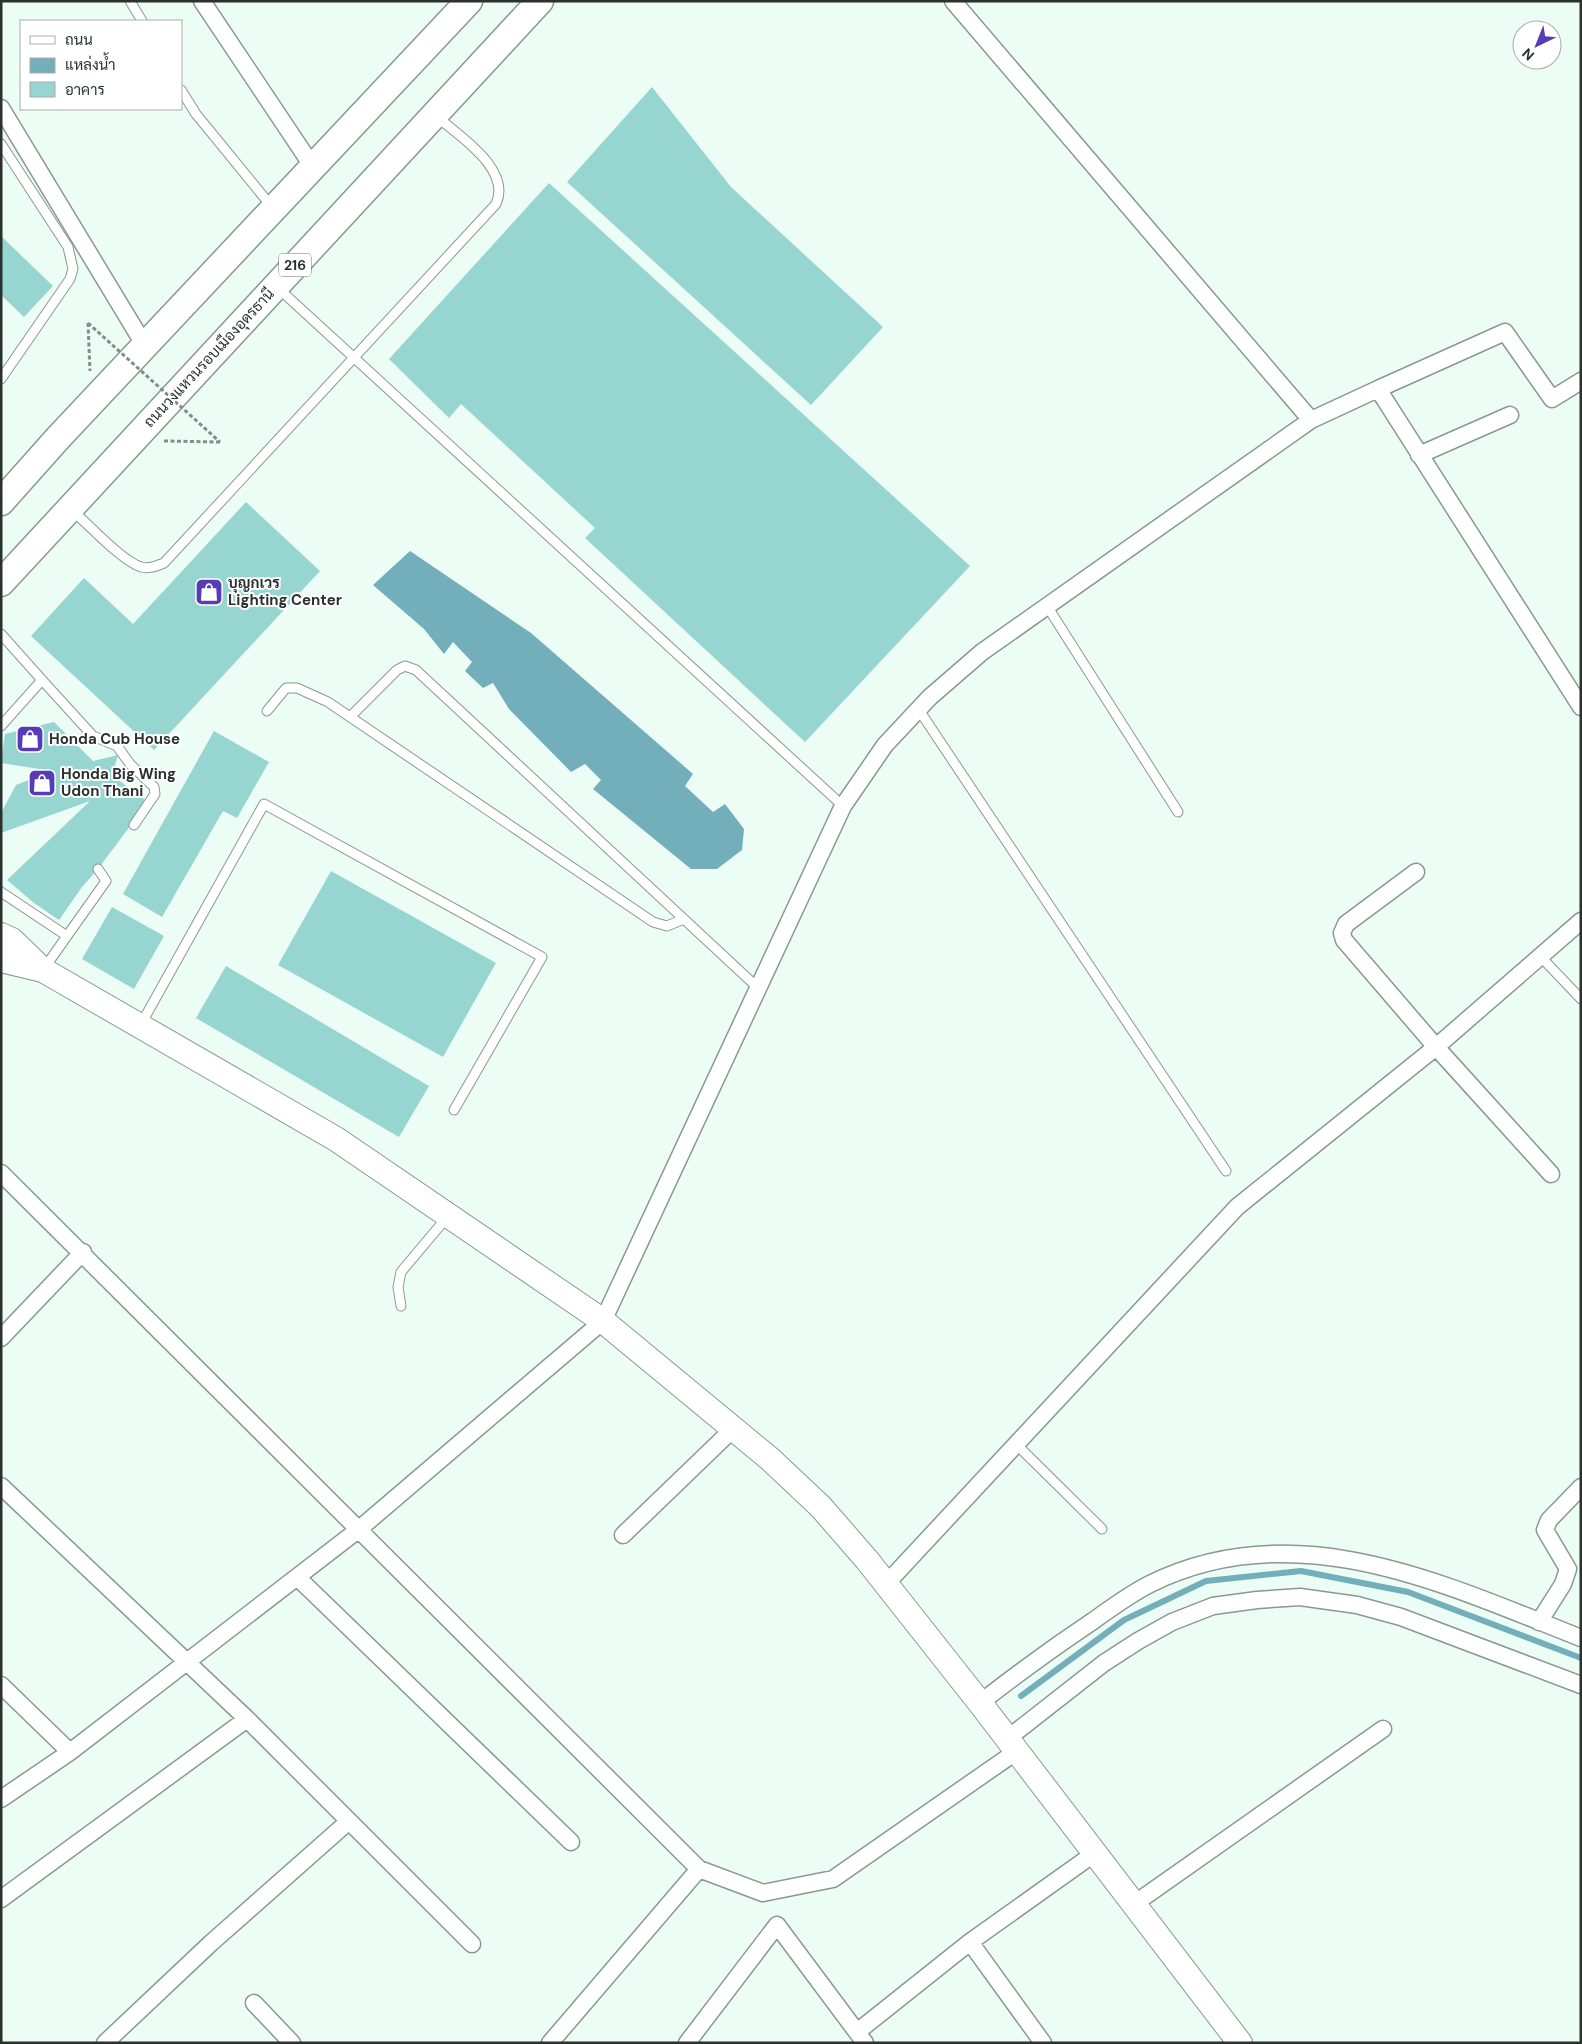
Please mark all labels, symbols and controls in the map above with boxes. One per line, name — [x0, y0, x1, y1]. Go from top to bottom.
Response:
legend — [20, 20, 182, 110]
north arrow — [1512, 20, 1562, 70]
text: ถนน — [65, 30, 93, 50]
text: N — [1518, 44, 1538, 65]
text: แหล่งน้ำ — [65, 52, 116, 75]
text: อาคาร — [65, 80, 105, 100]
road number: 216 — [279, 254, 311, 276]
street label: ถนนวงแหวนรอบเมืองอุดรธานี — [139, 284, 279, 432]
place label: บุญกเวร Lighting Center — [228, 573, 342, 610]
shop icon: บุญกเวร Lighting Center — [194, 577, 224, 607]
shop icon: Honda Cub House — [15, 724, 45, 754]
place label: Honda Cub House — [49, 729, 180, 749]
place label: Honda Big Wing Udon Thani — [61, 764, 176, 801]
shop icon: Honda Big Wing Udon Thani — [27, 768, 57, 798]

